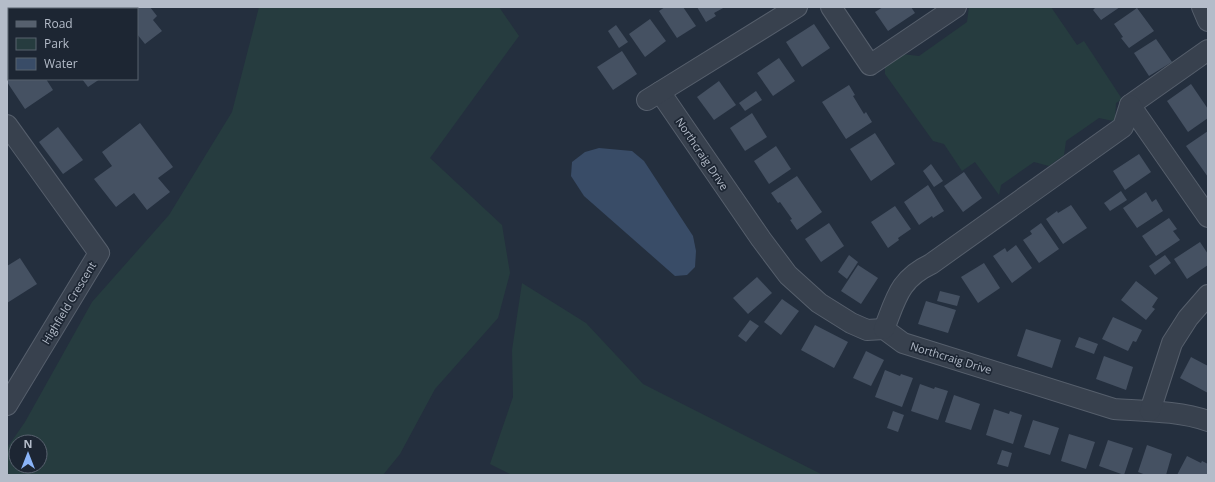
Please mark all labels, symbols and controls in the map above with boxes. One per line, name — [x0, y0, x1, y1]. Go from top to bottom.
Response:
legend — [8, 8, 138, 80]
text: Road — [44, 15, 73, 32]
text: Park — [44, 35, 70, 52]
text: Water — [44, 55, 78, 72]
street label: Northcraig Drive — [673, 115, 732, 193]
street label: Highfield Crescent — [38, 259, 99, 347]
street label: Northcraig Drive — [909, 338, 994, 377]
north arrow — [8, 434, 48, 474]
text: N — [24, 436, 32, 451]

